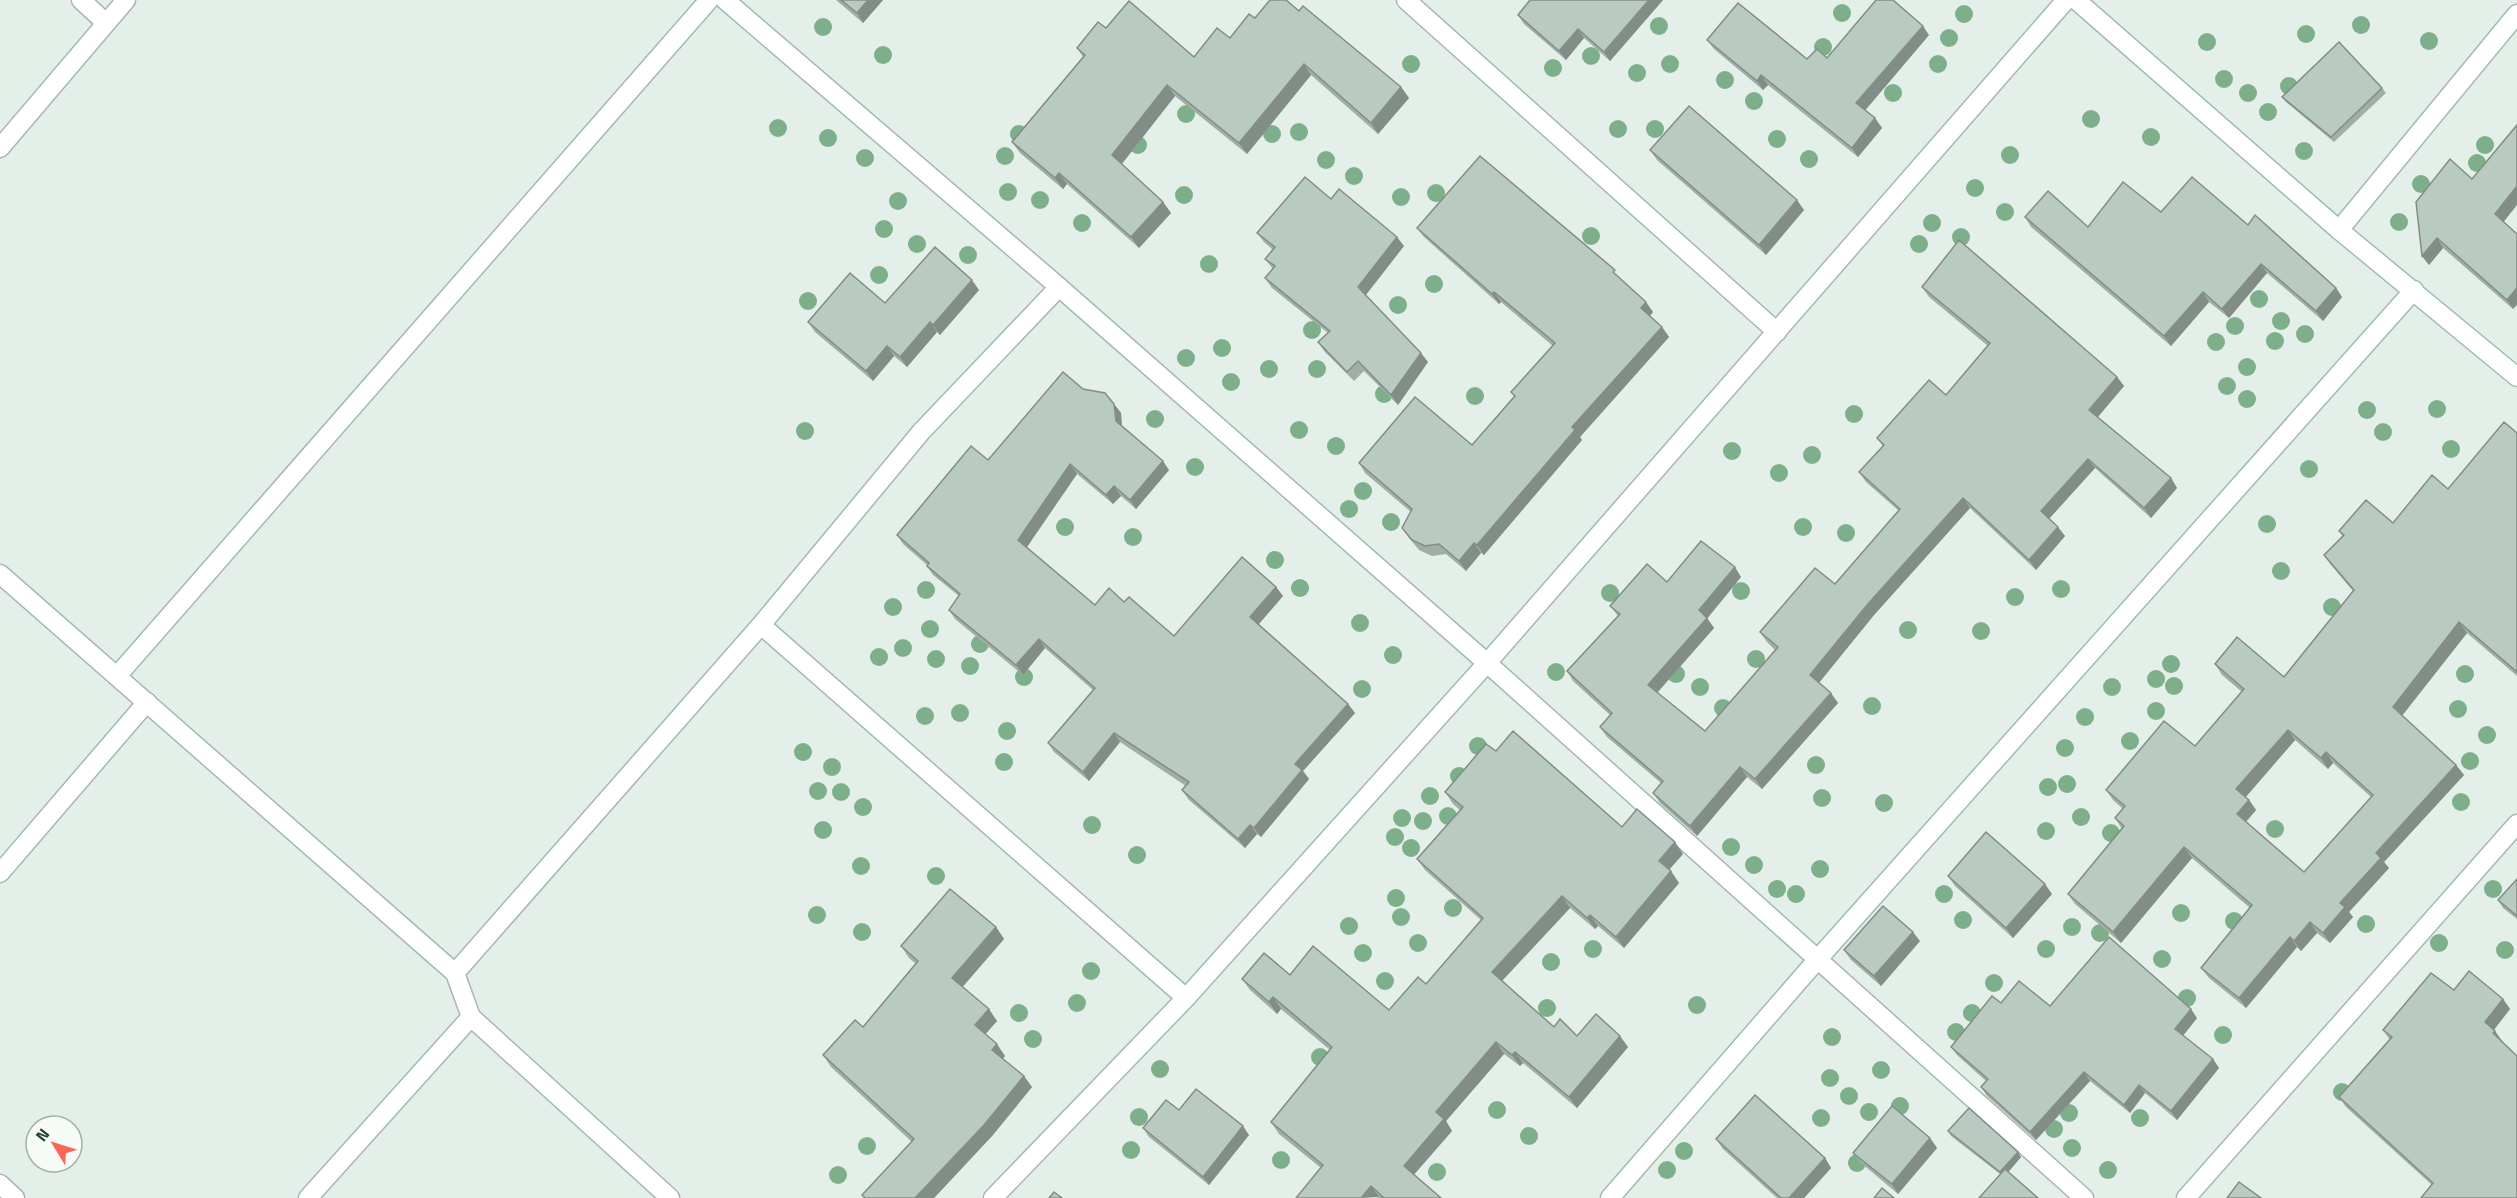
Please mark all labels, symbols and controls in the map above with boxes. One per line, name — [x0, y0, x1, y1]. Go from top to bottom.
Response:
north arrow — [24, 1114, 84, 1174]
text: N — [29, 1123, 55, 1147]

